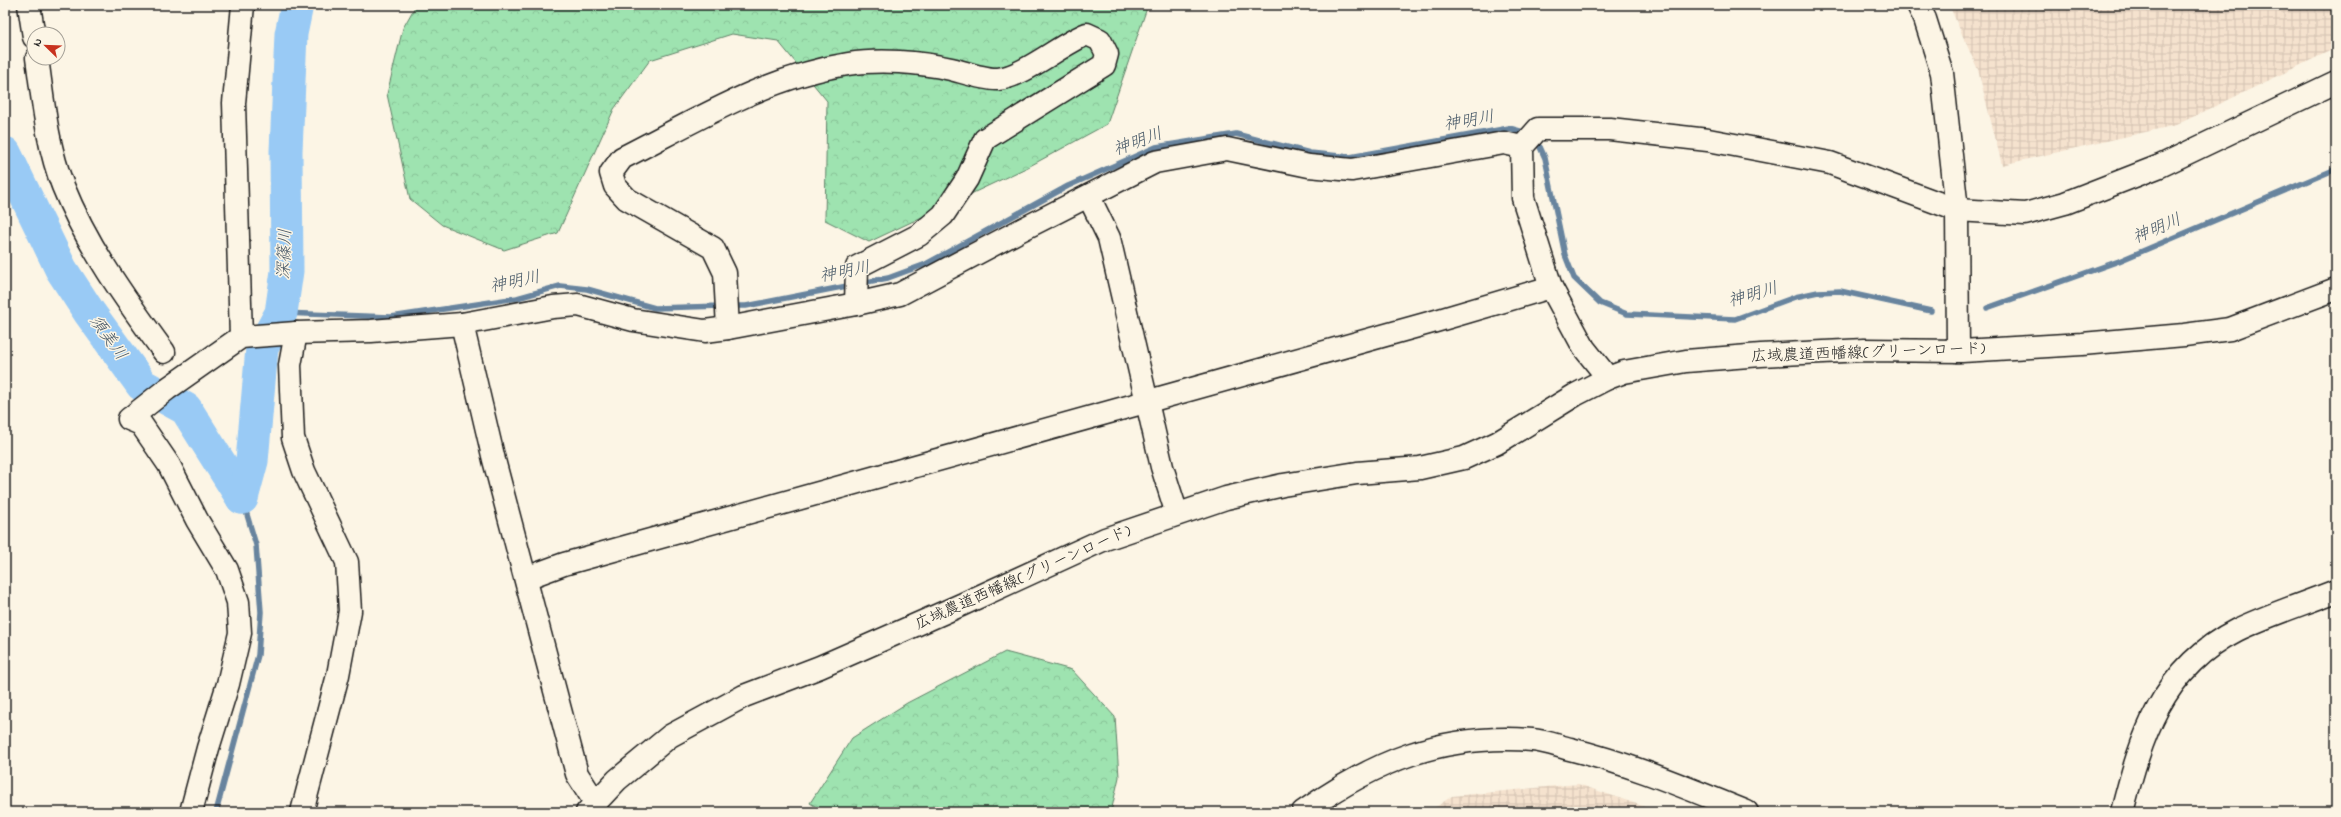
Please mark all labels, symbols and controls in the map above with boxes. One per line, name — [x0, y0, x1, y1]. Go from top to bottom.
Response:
north arrow — [26, 26, 66, 66]
text: N — [29, 36, 47, 49]
water label: 神明川 — [1442, 104, 1496, 138]
water label: 神明川 — [1110, 122, 1166, 162]
water label: 神明川 — [2129, 208, 2185, 250]
water label: 深篠川 — [272, 228, 298, 280]
water label: 神明川 — [818, 255, 872, 289]
water label: 神明川 — [487, 264, 543, 300]
water label: 神明川 — [1725, 276, 1781, 314]
water label: 須美川 — [83, 310, 133, 366]
street label: 広域農道西幡線(グリーンロード) — [1750, 337, 1986, 369]
street label: 広域農道西幡線(グリーンロード) — [911, 519, 1135, 637]

